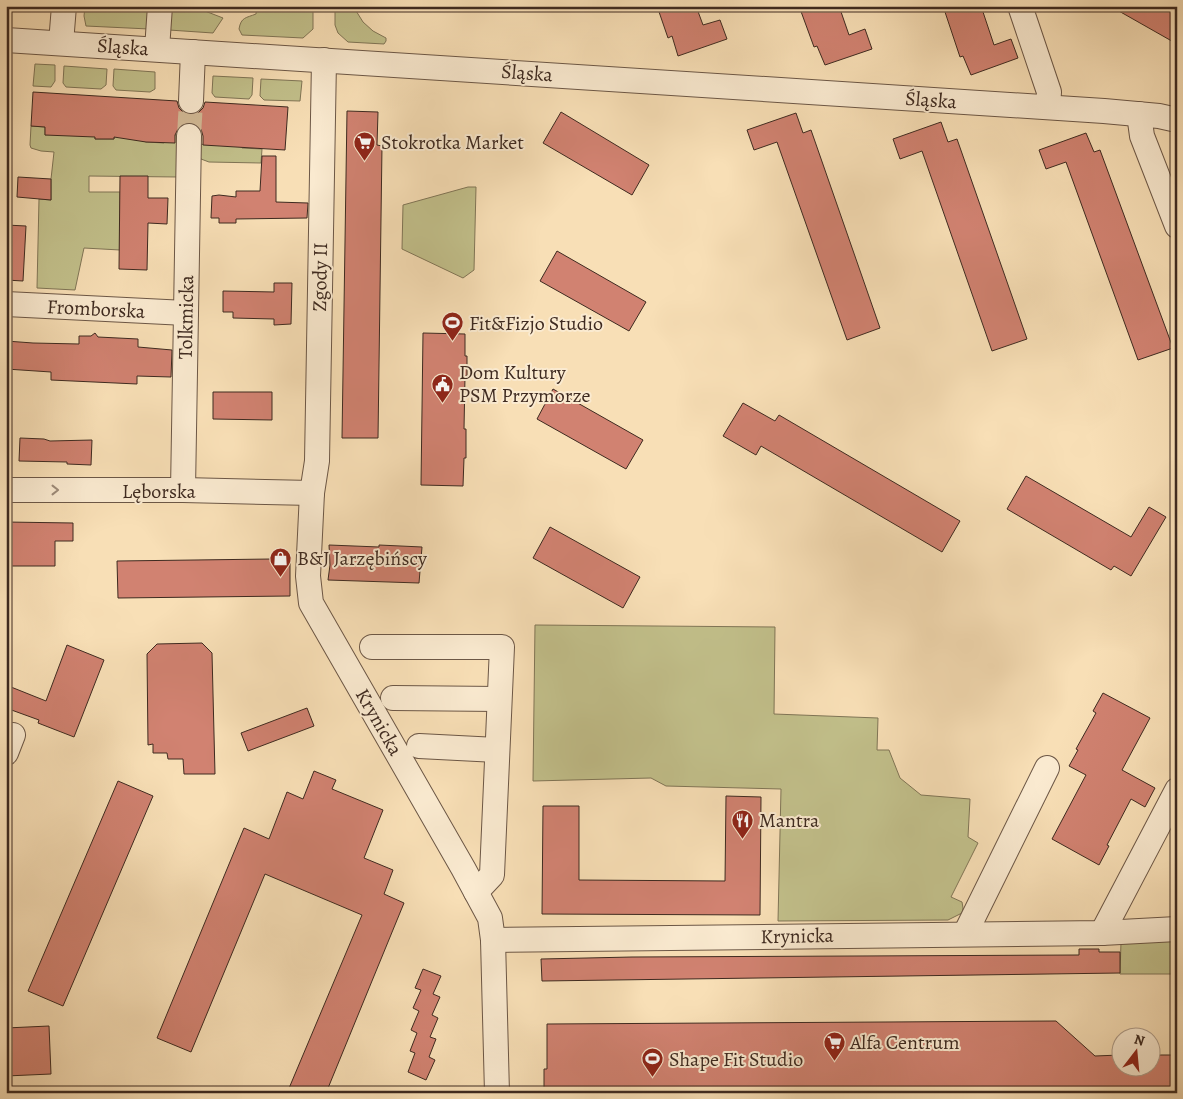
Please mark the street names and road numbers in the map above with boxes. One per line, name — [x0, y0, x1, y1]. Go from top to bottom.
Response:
street label: Śląska — [96, 32, 150, 62]
street label: Śląska — [500, 58, 554, 88]
street label: Śląska — [904, 85, 958, 115]
street label: Zgody II — [306, 242, 334, 312]
street label: Tolkmicka — [172, 274, 200, 359]
street label: Fromborska — [46, 293, 147, 325]
street label: Lęborska — [122, 478, 197, 505]
street label: Krynicka — [349, 683, 409, 761]
street label: Krynicka — [760, 922, 835, 950]

